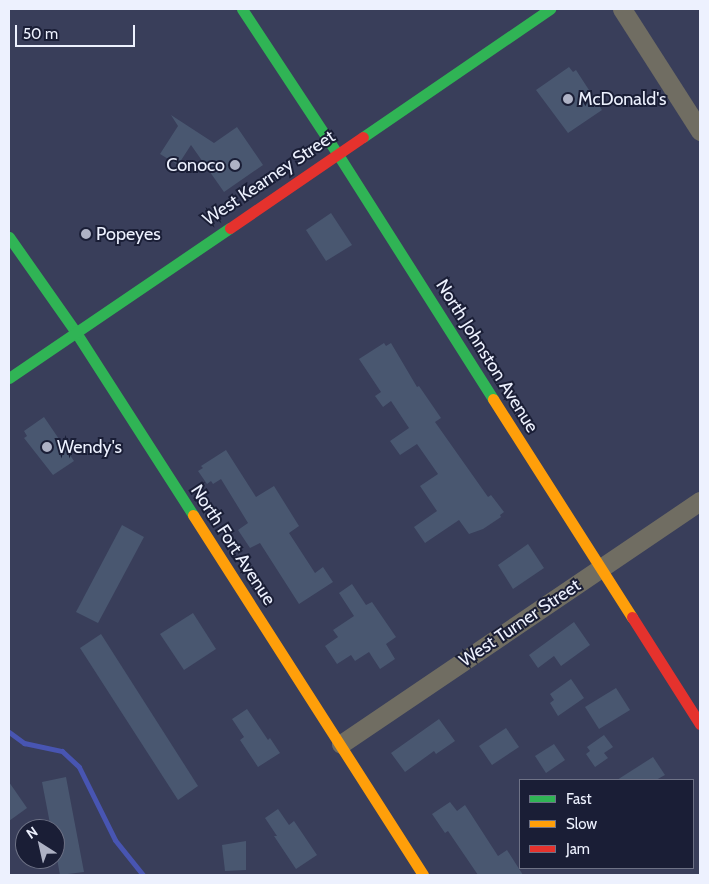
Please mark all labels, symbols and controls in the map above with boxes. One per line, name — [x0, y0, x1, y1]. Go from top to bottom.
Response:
scale bar — [18, 15, 138, 47]
text: 50 m — [23, 25, 58, 43]
place label: McDonald's — [578, 88, 666, 110]
marker: McDonald's — [562, 93, 574, 105]
street label: West Kearney Street — [199, 126, 339, 230]
place label: Conoco — [166, 154, 225, 176]
marker: Conoco — [229, 159, 241, 171]
place label: Popeyes — [96, 223, 161, 245]
marker: Popeyes — [80, 228, 92, 240]
street label: North Johnston Avenue — [431, 275, 543, 437]
place label: Wendy's — [57, 436, 122, 458]
marker: Wendy's — [41, 441, 53, 453]
street label: North Fort Avenue — [186, 481, 280, 609]
street label: West Turner Street — [455, 574, 585, 672]
legend — [519, 779, 694, 869]
text: Fast — [566, 790, 591, 808]
text: Slow — [566, 815, 597, 833]
north arrow — [15, 819, 65, 869]
text: N — [23, 822, 41, 843]
text: Jam — [566, 840, 590, 858]

